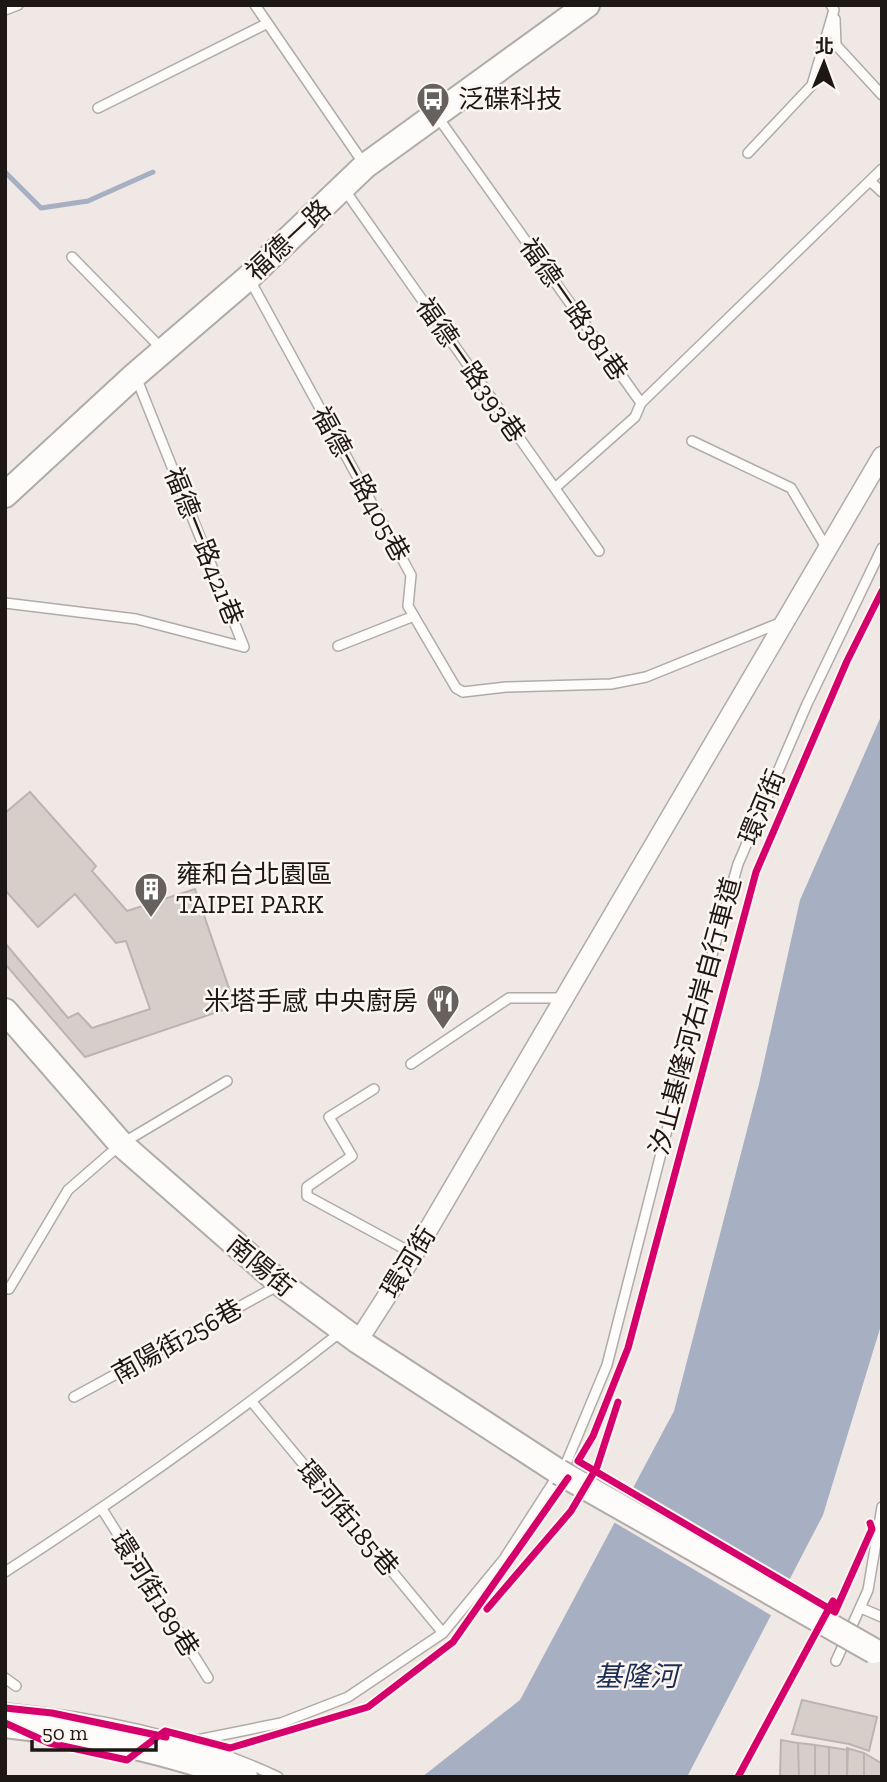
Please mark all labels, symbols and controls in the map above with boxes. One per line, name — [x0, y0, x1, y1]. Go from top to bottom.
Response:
north arrow — [789, 28, 859, 98]
text: 北 — [815, 35, 834, 58]
bus stop icon: 泛碟科技 — [414, 80, 452, 129]
place label: 泛碟科技 — [458, 83, 562, 115]
street label: 福德一路 — [239, 193, 337, 287]
street label: 福德一路381巷 — [513, 232, 635, 386]
street label: 福德一路393巷 — [409, 292, 533, 448]
street label: 福德一路405巷 — [305, 401, 417, 567]
street label: 福德一路421巷 — [158, 462, 250, 630]
street label: 環河街 — [732, 765, 792, 849]
place label: 雍和台北園區 TAIPEI PARK — [176, 858, 332, 920]
building icon: 雍和台北園區 TAIPEI PARK — [132, 870, 170, 919]
street label: 汐止基隆河右岸自行車道 — [643, 874, 747, 1158]
restaurant icon: 米塔手感 中央廚房 — [424, 982, 462, 1031]
place label: 米塔手感 中央廚房 — [204, 985, 418, 1017]
street label: 環河街 — [374, 1220, 442, 1304]
street label: 南陽街 — [221, 1229, 301, 1303]
street label: 南陽街256巷 — [106, 1292, 248, 1390]
street label: 環河街185巷 — [290, 1454, 406, 1582]
street label: 環河街189巷 — [104, 1525, 206, 1663]
water label: 基隆河 — [594, 1660, 683, 1693]
scale bar — [32, 1708, 156, 1752]
text: 50 m — [42, 1720, 88, 1745]

